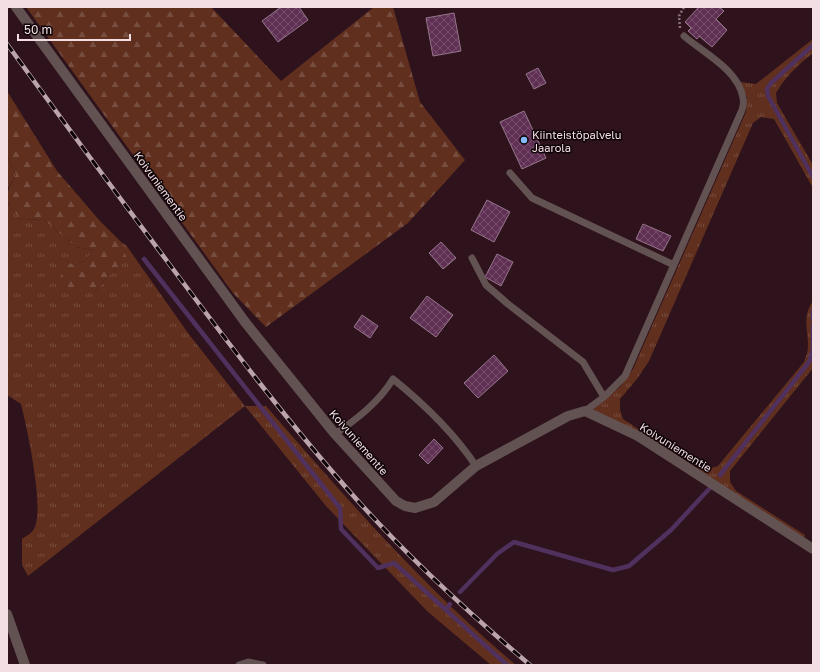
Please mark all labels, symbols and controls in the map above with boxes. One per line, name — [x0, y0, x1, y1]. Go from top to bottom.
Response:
scale bar — [18, 16, 130, 42]
text: 50 m — [24, 22, 52, 37]
place label: Kiinteistöpalvelu Jaarola — [532, 128, 621, 154]
marker: Kiinteistöpalvelu Jaarola — [519, 135, 529, 145]
street label: Koivuniementie — [132, 149, 190, 223]
street label: Koivuniementie — [327, 407, 391, 477]
street label: Koivuniementie — [638, 420, 714, 474]

